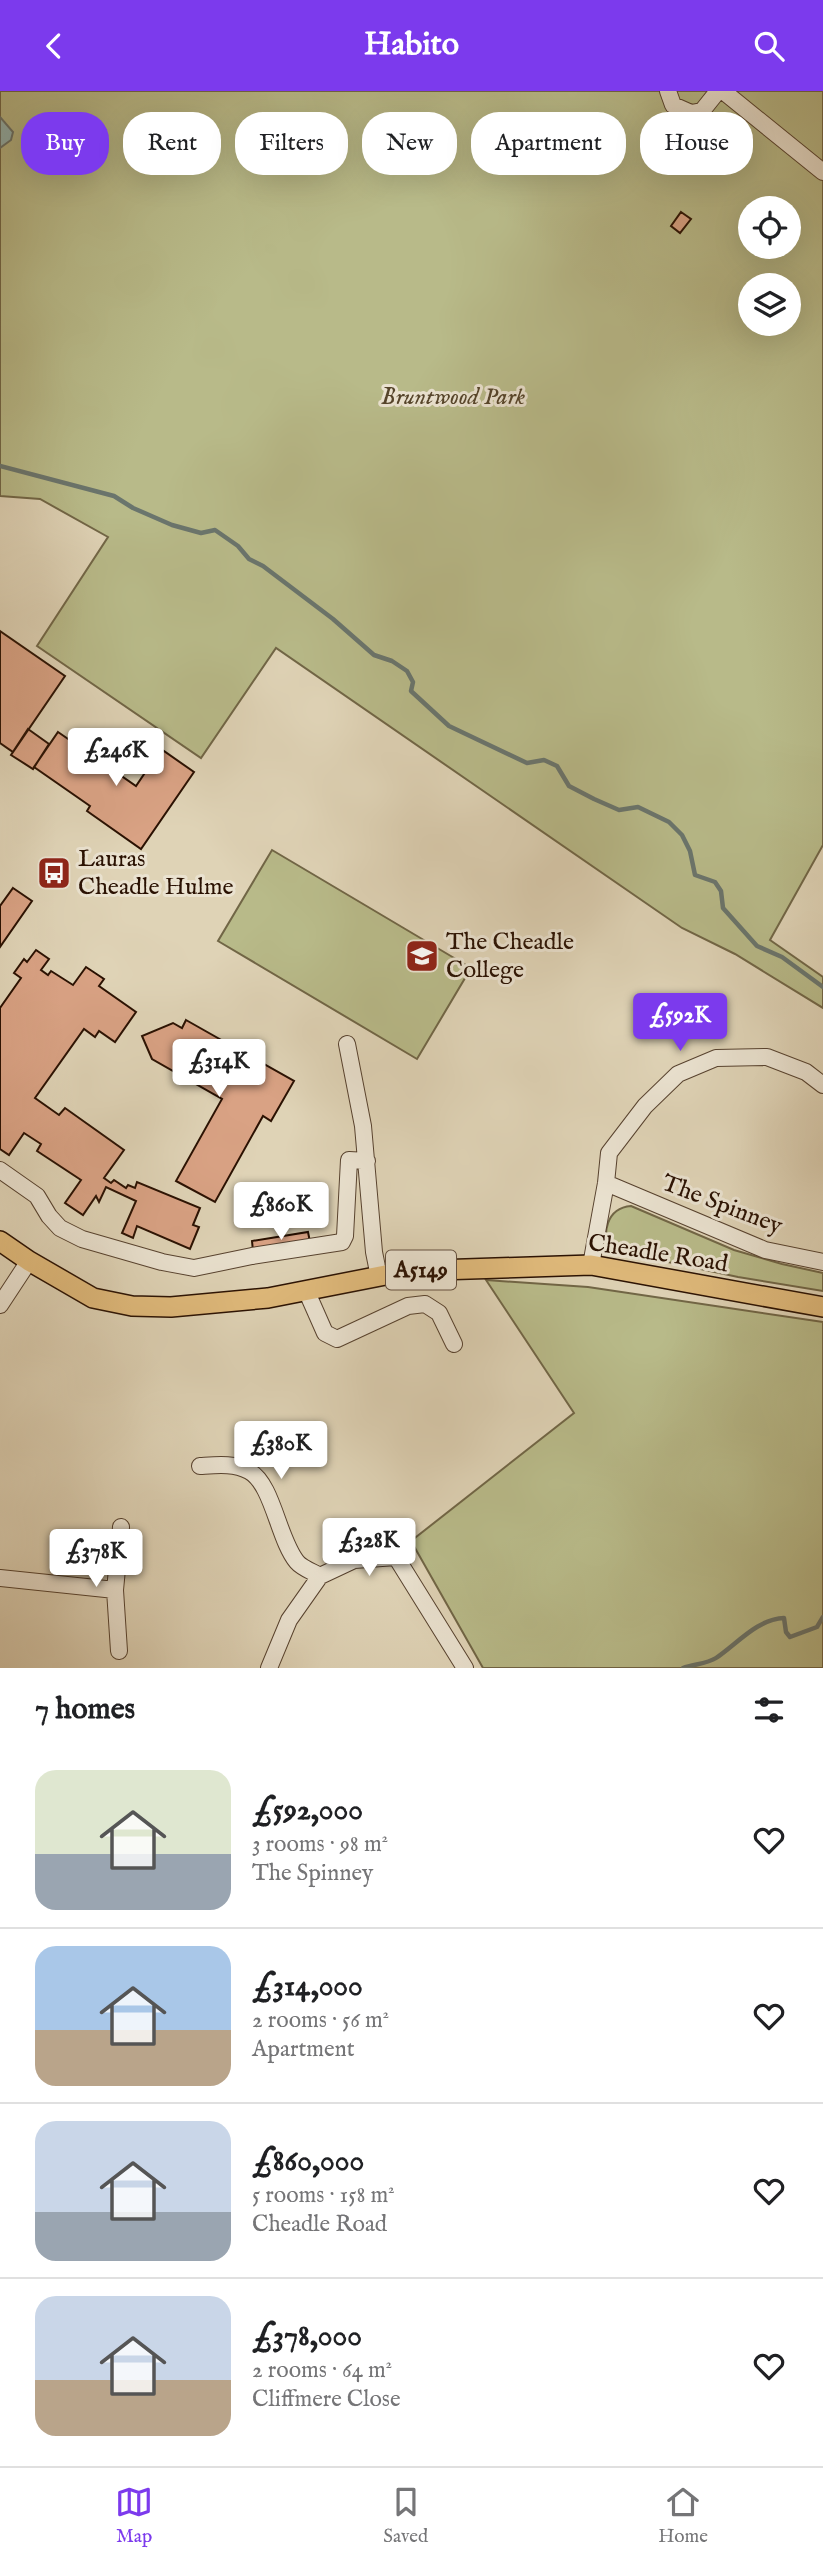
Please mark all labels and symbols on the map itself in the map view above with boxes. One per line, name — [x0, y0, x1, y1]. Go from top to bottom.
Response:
park label: Bruntwood Park — [381, 382, 526, 413]
pin: £246K — [67, 729, 165, 788]
place label: Lauras Cheadle Hulme — [78, 844, 234, 903]
bus stop icon: Lauras Cheadle Hulme — [35, 854, 73, 892]
place label: The Cheadle College — [446, 927, 574, 986]
school or university icon: The Cheadle College — [403, 937, 441, 975]
pin: £592K — [631, 993, 729, 1053]
pin: £314K — [170, 1039, 268, 1099]
street label: The Spinney — [657, 1168, 787, 1242]
pin: £860K — [232, 1183, 330, 1242]
street label: Cheadle Road — [586, 1228, 730, 1280]
road number: A5149 — [386, 1251, 456, 1289]
pin: £380K — [232, 1421, 330, 1481]
pin: £328K — [320, 1519, 418, 1578]
pin: £378K — [47, 1529, 145, 1589]

